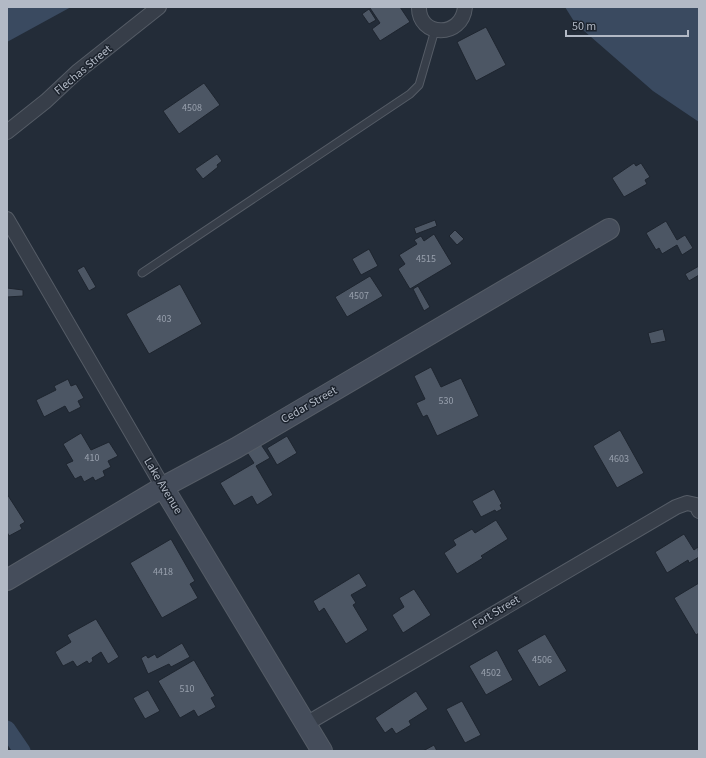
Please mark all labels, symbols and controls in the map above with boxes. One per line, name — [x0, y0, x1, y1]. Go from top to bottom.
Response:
scale bar — [566, 12, 688, 38]
text: 50 m — [572, 18, 596, 35]
street label: Flechas Street — [51, 41, 115, 99]
house number: 4508 — [182, 101, 202, 115]
house number: 4515 — [416, 252, 436, 266]
house number: 4507 — [349, 289, 369, 303]
house number: 403 — [157, 312, 171, 326]
street label: Cedar Street — [278, 382, 340, 428]
house number: 530 — [439, 394, 453, 408]
house number: 410 — [85, 451, 99, 465]
house number: 4603 — [609, 452, 629, 466]
street label: Lake Avenue — [140, 455, 187, 517]
house number: 4418 — [153, 565, 173, 579]
street label: Fort Street — [469, 591, 523, 633]
house number: 4506 — [532, 653, 552, 667]
house number: 4502 — [481, 666, 501, 680]
house number: 510 — [180, 682, 194, 696]

